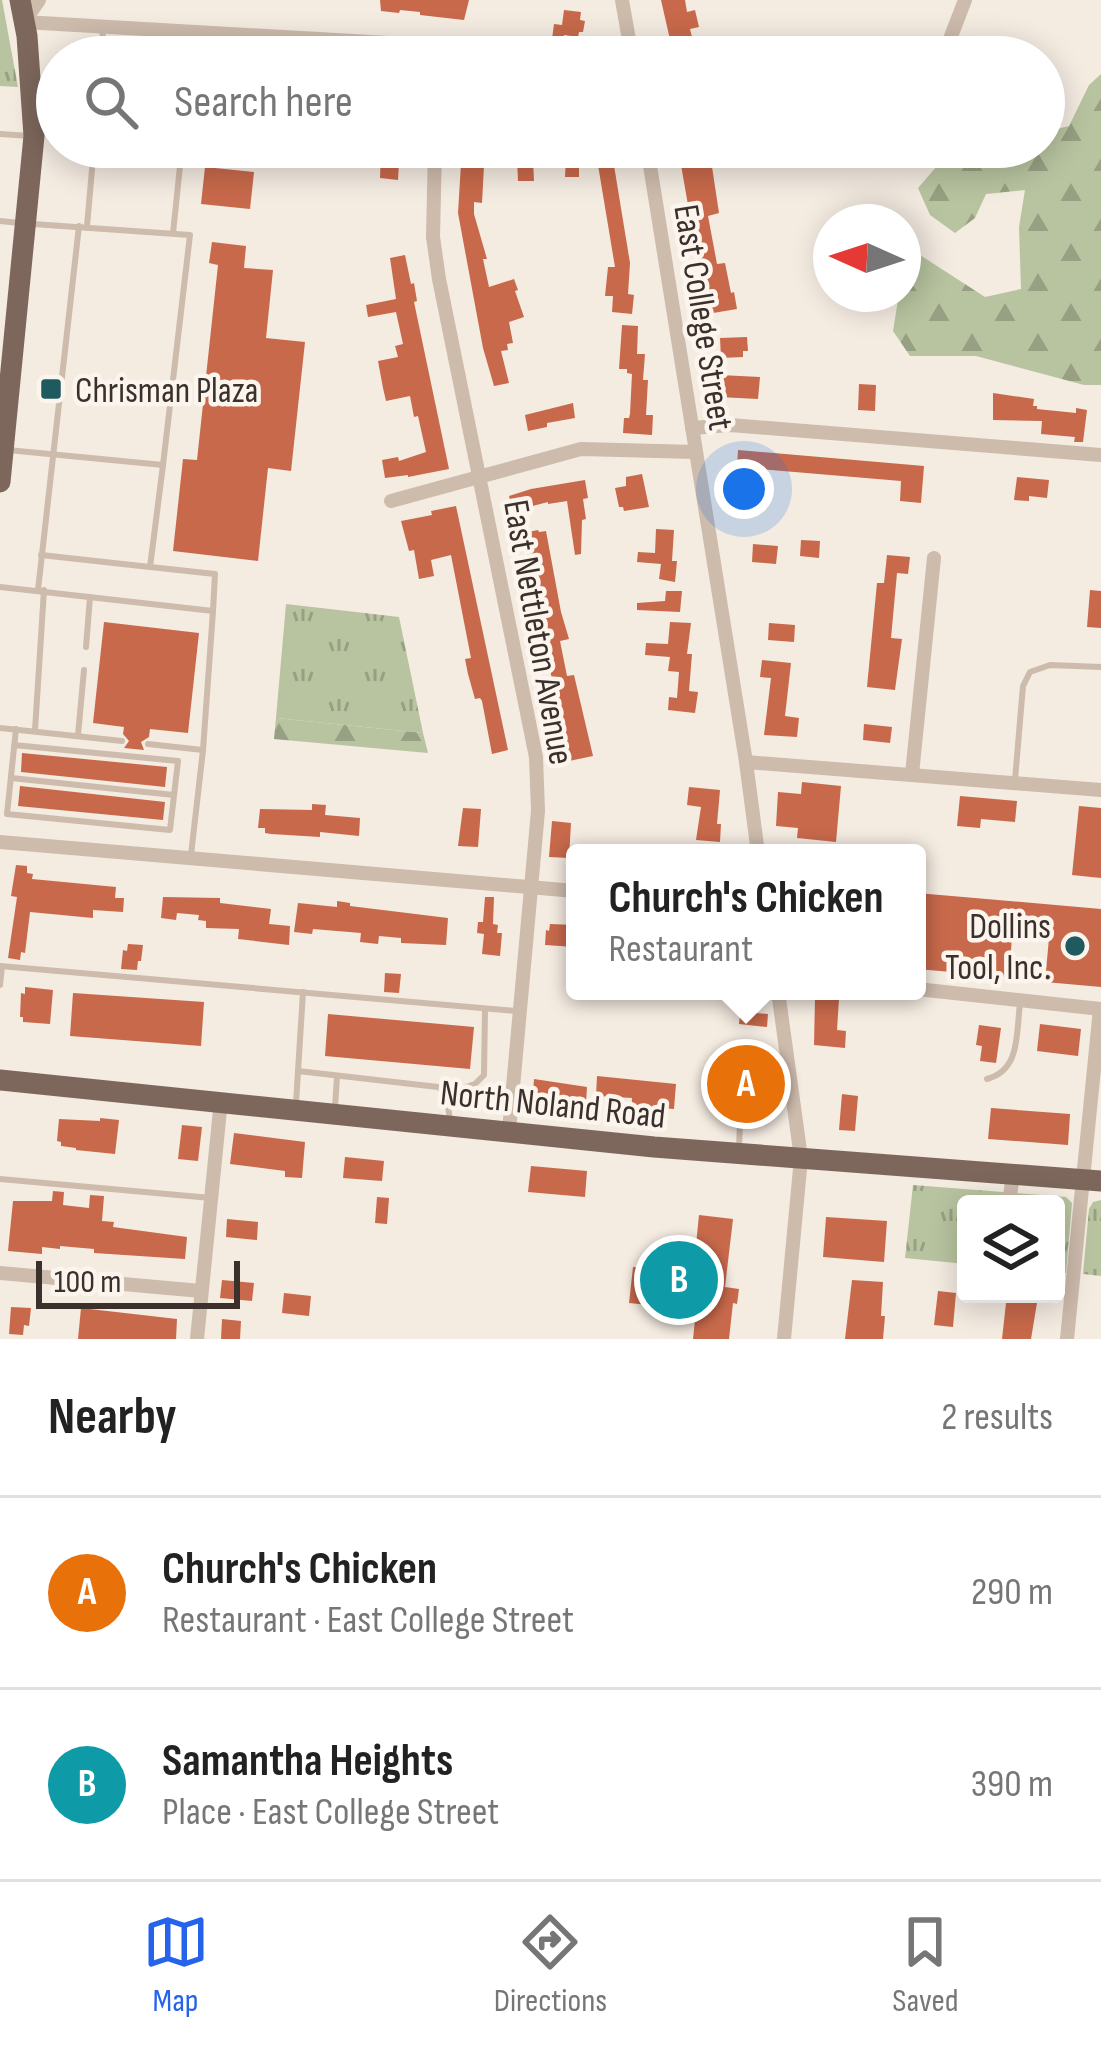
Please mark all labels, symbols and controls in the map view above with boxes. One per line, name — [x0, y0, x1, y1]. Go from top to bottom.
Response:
search box — [36, 36, 1065, 168]
icon: search — [78, 69, 144, 135]
text: Search here — [174, 75, 353, 130]
street label: East College Street — [663, 201, 742, 433]
north arrow — [813, 204, 921, 312]
place label: Chrisman Plaza — [75, 370, 258, 413]
marker: Chrisman Plaza — [38, 376, 64, 402]
your location — [714, 459, 774, 519]
street label: East Nettleton Avenue — [493, 497, 582, 768]
popup — [566, 844, 926, 1000]
text: Church's Chicken — [608, 871, 884, 926]
place label: Dollins Tool, Inc. — [945, 906, 1051, 990]
text: Restaurant — [608, 926, 753, 973]
marker: Dollins Tool, Inc. — [1062, 933, 1088, 959]
pin: A — [707, 1039, 785, 1129]
street label: North Noland Road — [438, 1072, 667, 1139]
map controls — [957, 1195, 1065, 1303]
button: layers — [957, 1195, 1065, 1303]
pin: B — [640, 1235, 718, 1325]
scale bar — [36, 1255, 240, 1308]
text: 100 m — [54, 1262, 121, 1302]
text: Nearby — [48, 1387, 177, 1448]
text: 2 results — [941, 1394, 1053, 1441]
text: Church's Chicken — [162, 1542, 437, 1597]
text: A — [78, 1569, 96, 1616]
text: 290 m — [971, 1569, 1053, 1616]
text: Restaurant · East College Street — [162, 1597, 574, 1644]
text: Samantha Heights — [162, 1734, 453, 1789]
text: B — [78, 1761, 96, 1808]
text: 390 m — [971, 1761, 1053, 1808]
text: Place · East College Street — [162, 1789, 499, 1836]
tab: Map — [143, 1909, 209, 2021]
tab: Directions — [494, 1909, 607, 2021]
tab: Saved — [892, 1909, 958, 2021]

